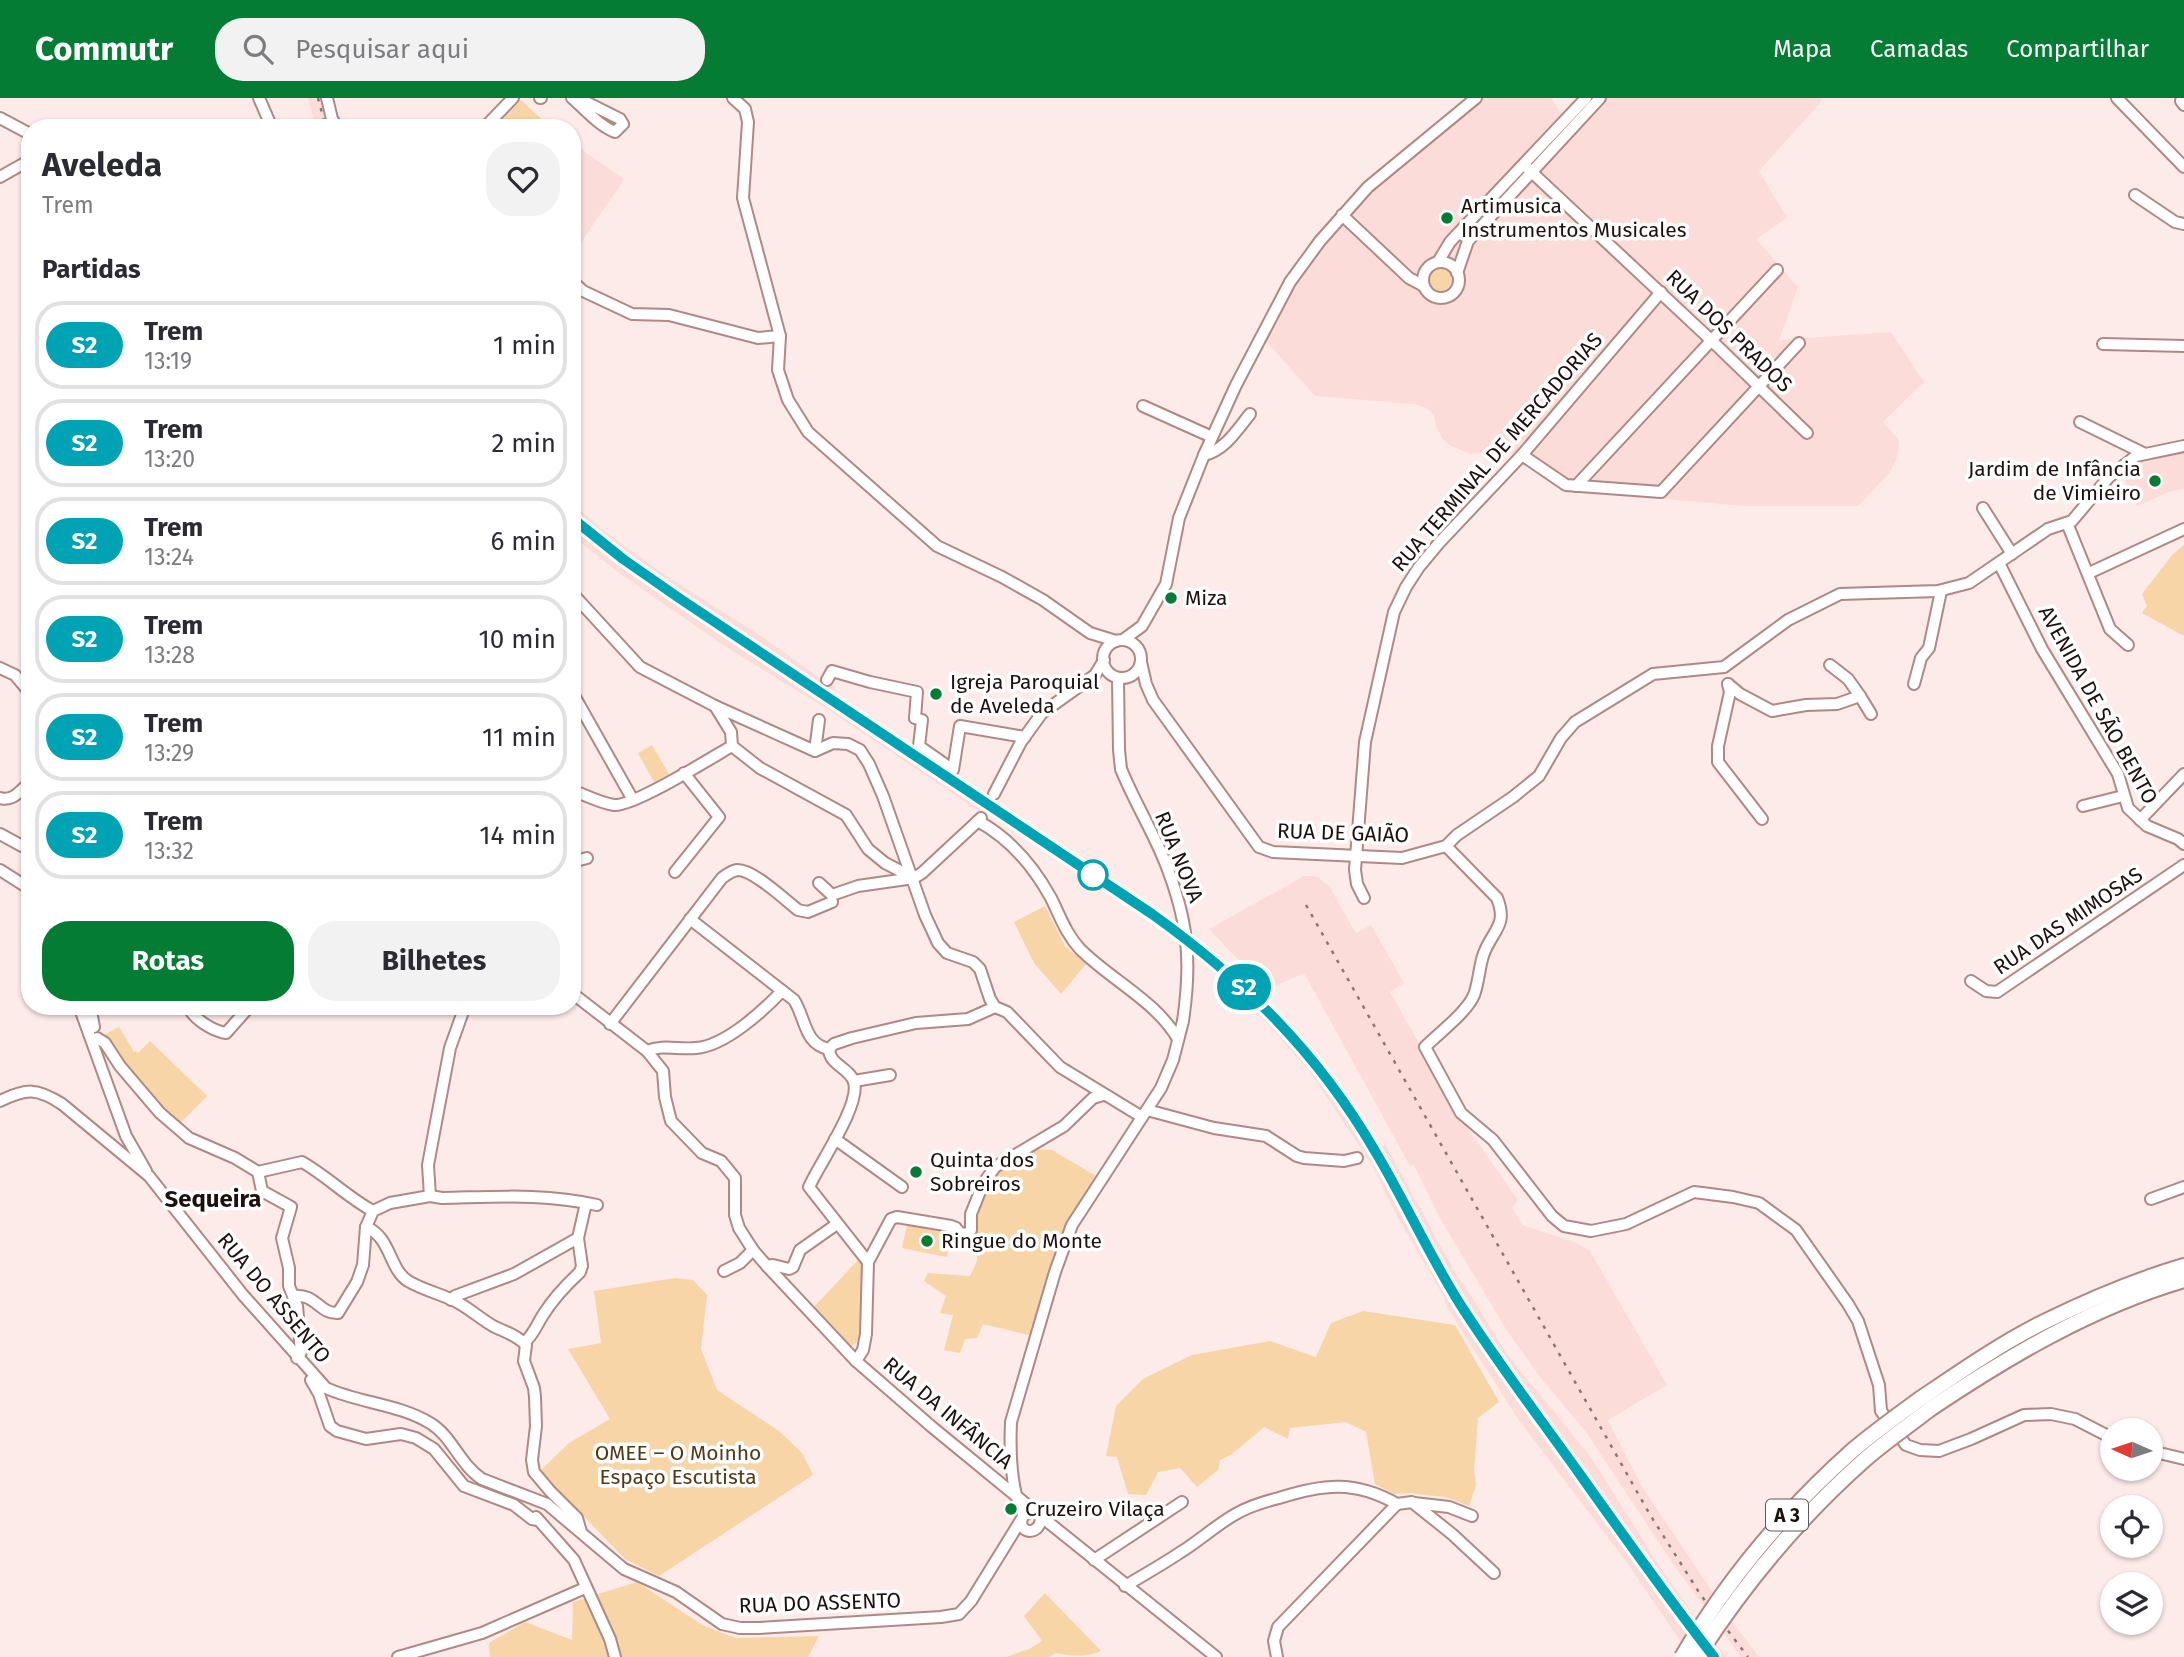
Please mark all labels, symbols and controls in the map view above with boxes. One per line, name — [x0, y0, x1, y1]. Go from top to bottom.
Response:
search box — [215, 18, 705, 81]
text: Commutr — [35, 29, 173, 69]
icon: search — [239, 30, 277, 68]
text: Pesquisar aqui — [295, 34, 469, 65]
text: Mapa — [1773, 35, 1832, 63]
text: Camadas — [1870, 35, 1968, 63]
text: Compartilhar — [2006, 35, 2149, 63]
button: heart — [486, 142, 560, 216]
text: Aveleda — [42, 145, 162, 185]
text: Trem — [42, 191, 94, 219]
place label: Artimusica Instrumentos Musicales — [1461, 193, 1687, 243]
marker: Artimusica Instrumentos Musicales — [1439, 210, 1455, 226]
text: Partidas — [42, 254, 140, 285]
street label: RUA DOS PRADOS — [1660, 264, 1798, 398]
text: Trem — [144, 316, 203, 347]
street label: RUA TERMINAL DE MERCADORIAS — [1386, 327, 1608, 577]
text: 1 min — [493, 330, 556, 361]
text: S2 — [72, 331, 97, 359]
text: 13:19 — [144, 347, 192, 375]
text: Trem — [144, 414, 203, 445]
text: 2 min — [491, 428, 556, 459]
text: S2 — [72, 429, 97, 457]
text: 13:20 — [144, 445, 195, 473]
place label: Jardim de Infância de Vimieiro — [1968, 456, 2141, 506]
marker: Jardim de Infância de Vimieiro — [2147, 473, 2163, 489]
text: Trem — [144, 512, 203, 543]
text: 6 min — [490, 526, 556, 557]
text: S2 — [72, 527, 97, 555]
text: 13:24 — [144, 543, 194, 571]
place label: Miza — [1185, 585, 1228, 611]
marker: Miza — [1163, 590, 1179, 606]
street label: AVENIDA DE SÃO BENTO — [2033, 601, 2163, 809]
text: Trem — [144, 610, 203, 641]
text: 10 min — [478, 624, 556, 655]
text: S2 — [72, 625, 97, 653]
text: 13:28 — [144, 641, 195, 669]
place label: Igreja Paroquial de Aveleda — [950, 669, 1099, 719]
marker: Igreja Paroquial de Aveleda — [928, 686, 944, 702]
text: Trem — [144, 708, 203, 739]
text: 11 min — [482, 722, 556, 753]
text: S2 — [72, 723, 97, 751]
text: 13:29 — [144, 739, 194, 767]
text: Trem — [144, 806, 203, 837]
street label: RUA NOVA — [1149, 808, 1209, 906]
street label: RUA DE GAIÃO — [1277, 818, 1409, 848]
text: 14 min — [479, 820, 556, 851]
text: S2 — [72, 821, 97, 849]
text: 13:32 — [144, 837, 194, 865]
unlabelled marker — [1078, 860, 1108, 890]
street label: RUA DAS MIMOSAS — [1989, 862, 2147, 980]
button: Rotas — [42, 921, 294, 1001]
button: Bilhetes — [308, 921, 560, 1001]
line badge: S2 — [1212, 964, 1276, 1010]
text: S2 — [1231, 973, 1257, 1001]
place label: Quinta dos Sobreiros — [930, 1147, 1034, 1197]
marker: Quinta dos Sobreiros — [908, 1164, 924, 1180]
district label: Sequeira — [164, 1185, 262, 1213]
street label: RUA DO ASSENTO — [212, 1227, 336, 1369]
place label: Ringue do Monte — [941, 1228, 1102, 1254]
marker: Ringue do Monte — [919, 1233, 935, 1249]
street label: RUA DA INFÂNCIA — [878, 1351, 1018, 1475]
north arrow — [2100, 1418, 2163, 1480]
map controls — [2100, 1418, 2163, 1635]
park label: OMEE – O Moinho Espaço Escutista — [595, 1440, 761, 1490]
button: locate — [2100, 1495, 2163, 1558]
place label: Cruzeiro Vilaça — [1025, 1496, 1165, 1522]
road number: A 3 — [1766, 1499, 1808, 1530]
marker: Cruzeiro Vilaça — [1003, 1501, 1019, 1517]
button: layers — [2100, 1572, 2163, 1635]
street label: RUA DO ASSENTO — [738, 1587, 902, 1619]

